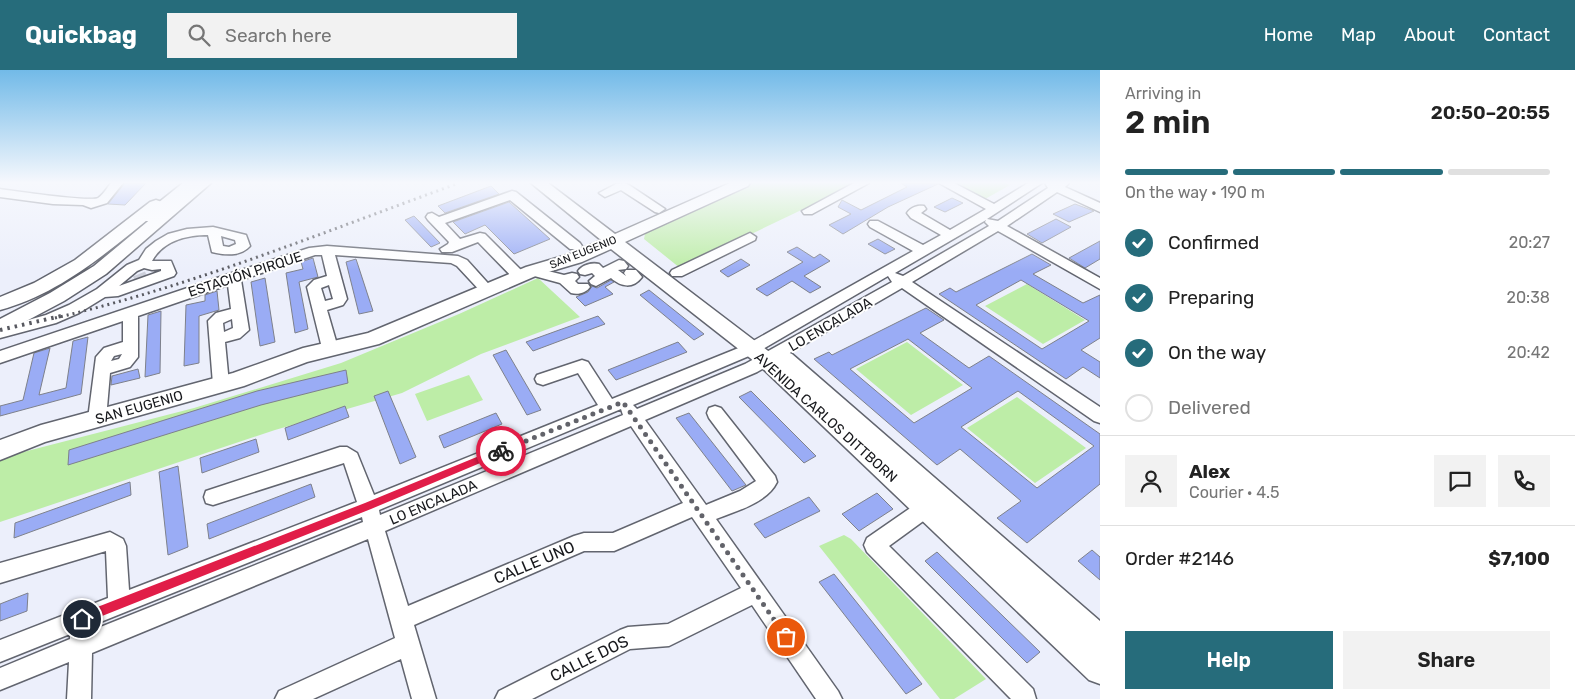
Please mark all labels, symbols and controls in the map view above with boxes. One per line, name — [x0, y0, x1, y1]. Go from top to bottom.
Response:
search box — [167, 13, 517, 58]
text: Quickbag — [25, 21, 137, 49]
icon: search — [185, 21, 213, 49]
text: Search here — [225, 24, 332, 47]
text: Home — [1264, 24, 1313, 46]
text: Map — [1341, 24, 1376, 46]
text: About — [1404, 24, 1455, 46]
text: Contact — [1483, 24, 1550, 46]
text: Arriving in — [1125, 84, 1201, 103]
text: 20:50–20:55 — [1431, 101, 1550, 124]
text: 2 min — [1125, 103, 1210, 141]
text: On the way · 190 m — [1125, 183, 1265, 202]
icon: check — [1125, 229, 1153, 257]
text: Confirmed — [1168, 231, 1259, 254]
street label: SAN EUGENIO — [548, 233, 619, 272]
text: 20:27 — [1509, 233, 1550, 252]
street label: ESTACIÓN PIRQUE — [186, 247, 304, 301]
icon: check — [1125, 284, 1153, 312]
text: Preparing — [1168, 286, 1254, 309]
text: 20:38 — [1507, 288, 1550, 307]
street label: LO ENCALADA — [785, 293, 876, 355]
icon: check — [1125, 339, 1153, 367]
text: On the way — [1168, 341, 1266, 364]
text: 20:42 — [1507, 343, 1550, 362]
street label: AVENIDA CARLOS DITTBORN — [751, 349, 901, 486]
street label: SAN EUGENIO — [93, 387, 185, 428]
text: Delivered — [1168, 396, 1251, 419]
courier — [476, 426, 526, 476]
icon: bike — [487, 437, 515, 465]
button: person — [1125, 455, 1177, 507]
button: chat — [1434, 455, 1486, 507]
button: phone — [1498, 455, 1550, 507]
text: Alex — [1189, 460, 1230, 483]
street label: LO ENCALADA — [387, 476, 480, 529]
text: Courier · 4.5 — [1189, 483, 1279, 502]
street label: CALLE UNO — [491, 537, 578, 588]
text: Order #2146 — [1125, 547, 1234, 570]
text: $7,100 — [1488, 547, 1550, 570]
pin — [61, 598, 103, 640]
icon: home — [68, 605, 96, 633]
pin — [765, 616, 807, 658]
icon: bag — [772, 623, 800, 651]
street label: CALLE DOS — [547, 631, 631, 686]
button: Help — [1125, 631, 1333, 689]
button: Share — [1343, 631, 1550, 689]

